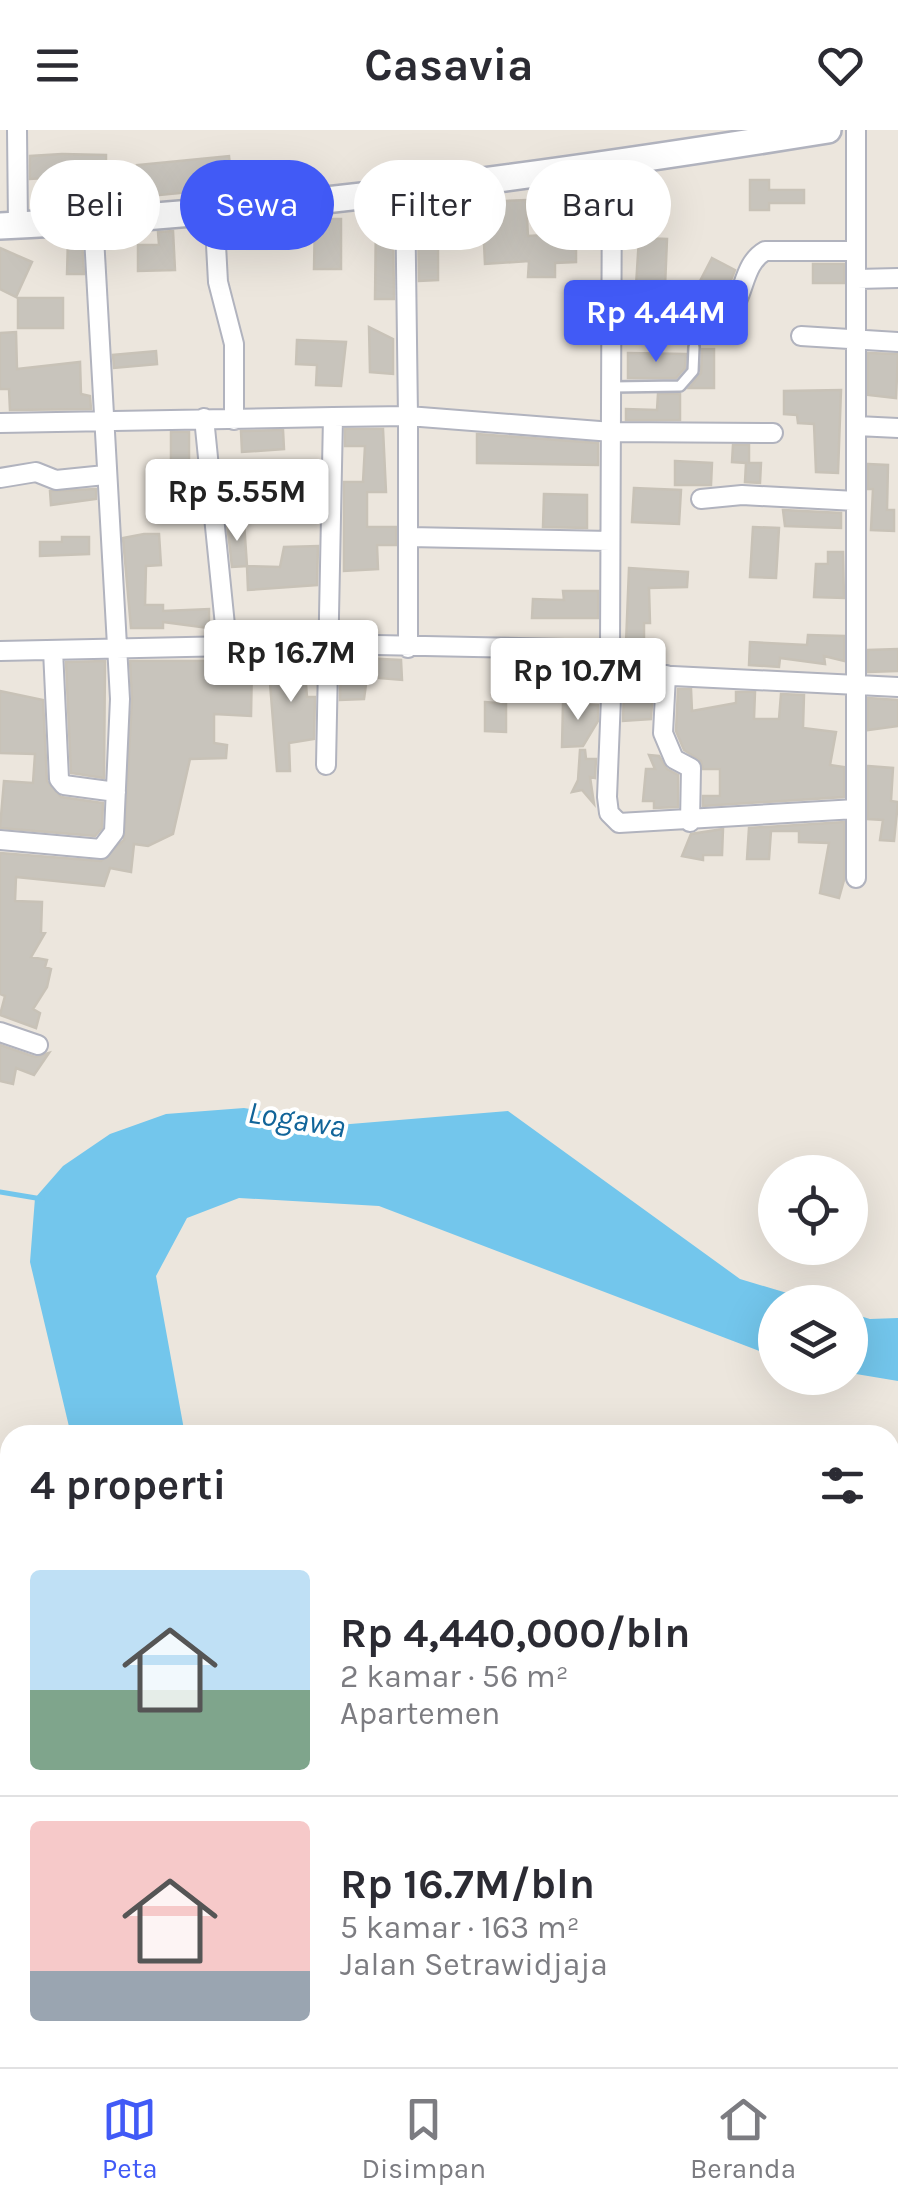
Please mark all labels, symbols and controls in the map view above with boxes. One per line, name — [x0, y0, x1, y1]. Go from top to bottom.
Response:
icon: menu — [30, 38, 85, 93]
icon: heart — [813, 38, 868, 93]
text: Casavia — [364, 39, 534, 91]
chip: Beli — [30, 160, 160, 250]
chip: Sewa — [180, 160, 334, 250]
chip: Filter — [354, 160, 506, 250]
chip: Baru — [526, 160, 671, 250]
pin: Rp 4.44M — [553, 280, 759, 365]
text: Rp 4.44M — [586, 294, 726, 331]
pin: Rp 5.55M — [134, 459, 340, 544]
text: Rp 5.55M — [168, 473, 306, 510]
pin: Rp 16.7M — [188, 620, 394, 705]
text: Rp 16.7M — [226, 634, 356, 671]
pin: Rp 10.7M — [475, 638, 681, 723]
text: Rp 10.7M — [513, 652, 643, 689]
water label: Logawa — [245, 1094, 348, 1145]
map controls — [758, 1155, 868, 1395]
button: locate — [758, 1155, 868, 1265]
button: layers — [758, 1285, 868, 1395]
icon: filters — [815, 1458, 870, 1513]
text: 4 properti — [30, 1460, 226, 1510]
text: Rp 4,440,000/bln — [340, 1608, 690, 1658]
icon: home — [110, 1610, 230, 1730]
text: 2 kamar · 56 m² — [340, 1658, 569, 1695]
text: Apartemen — [340, 1695, 500, 1732]
text: Rp 16.7M/bln — [340, 1859, 595, 1909]
icon: home — [110, 1861, 230, 1981]
text: 5 kamar · 163 m² — [340, 1909, 580, 1946]
text: Jalan Setrawidjaja — [340, 1946, 608, 1983]
tab: Peta — [102, 2092, 158, 2185]
tab: Disimpan — [361, 2092, 486, 2185]
tab: Beranda — [690, 2092, 796, 2185]

